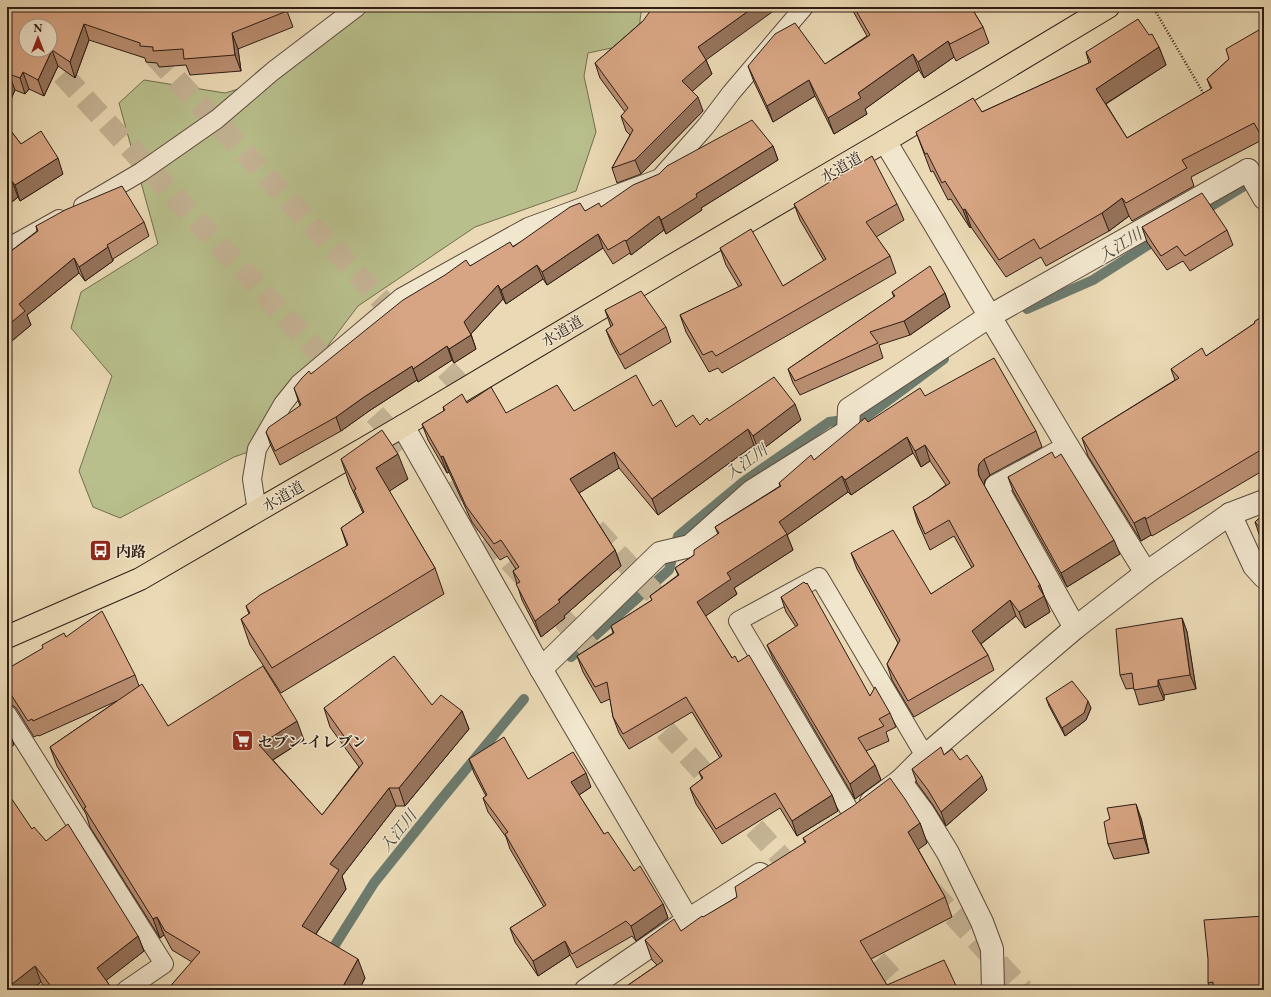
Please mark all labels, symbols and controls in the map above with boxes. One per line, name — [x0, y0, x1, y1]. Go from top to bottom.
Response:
north arrow — [18, 18, 58, 58]
text: N — [34, 21, 43, 35]
street label: 水道道 — [817, 148, 865, 186]
water label: 入江川 — [1094, 222, 1148, 267]
street label: 水道道 — [538, 311, 586, 351]
water label: 入江川 — [720, 438, 773, 485]
street label: 水道道 — [259, 477, 307, 515]
bus stop icon: 内路 — [87, 538, 113, 564]
place label: 内路 — [116, 542, 146, 561]
supermarket icon: セブン-イレブン — [229, 728, 255, 754]
place label: セブン-イレブン — [258, 732, 367, 751]
water label: 入江川 — [375, 804, 423, 856]

